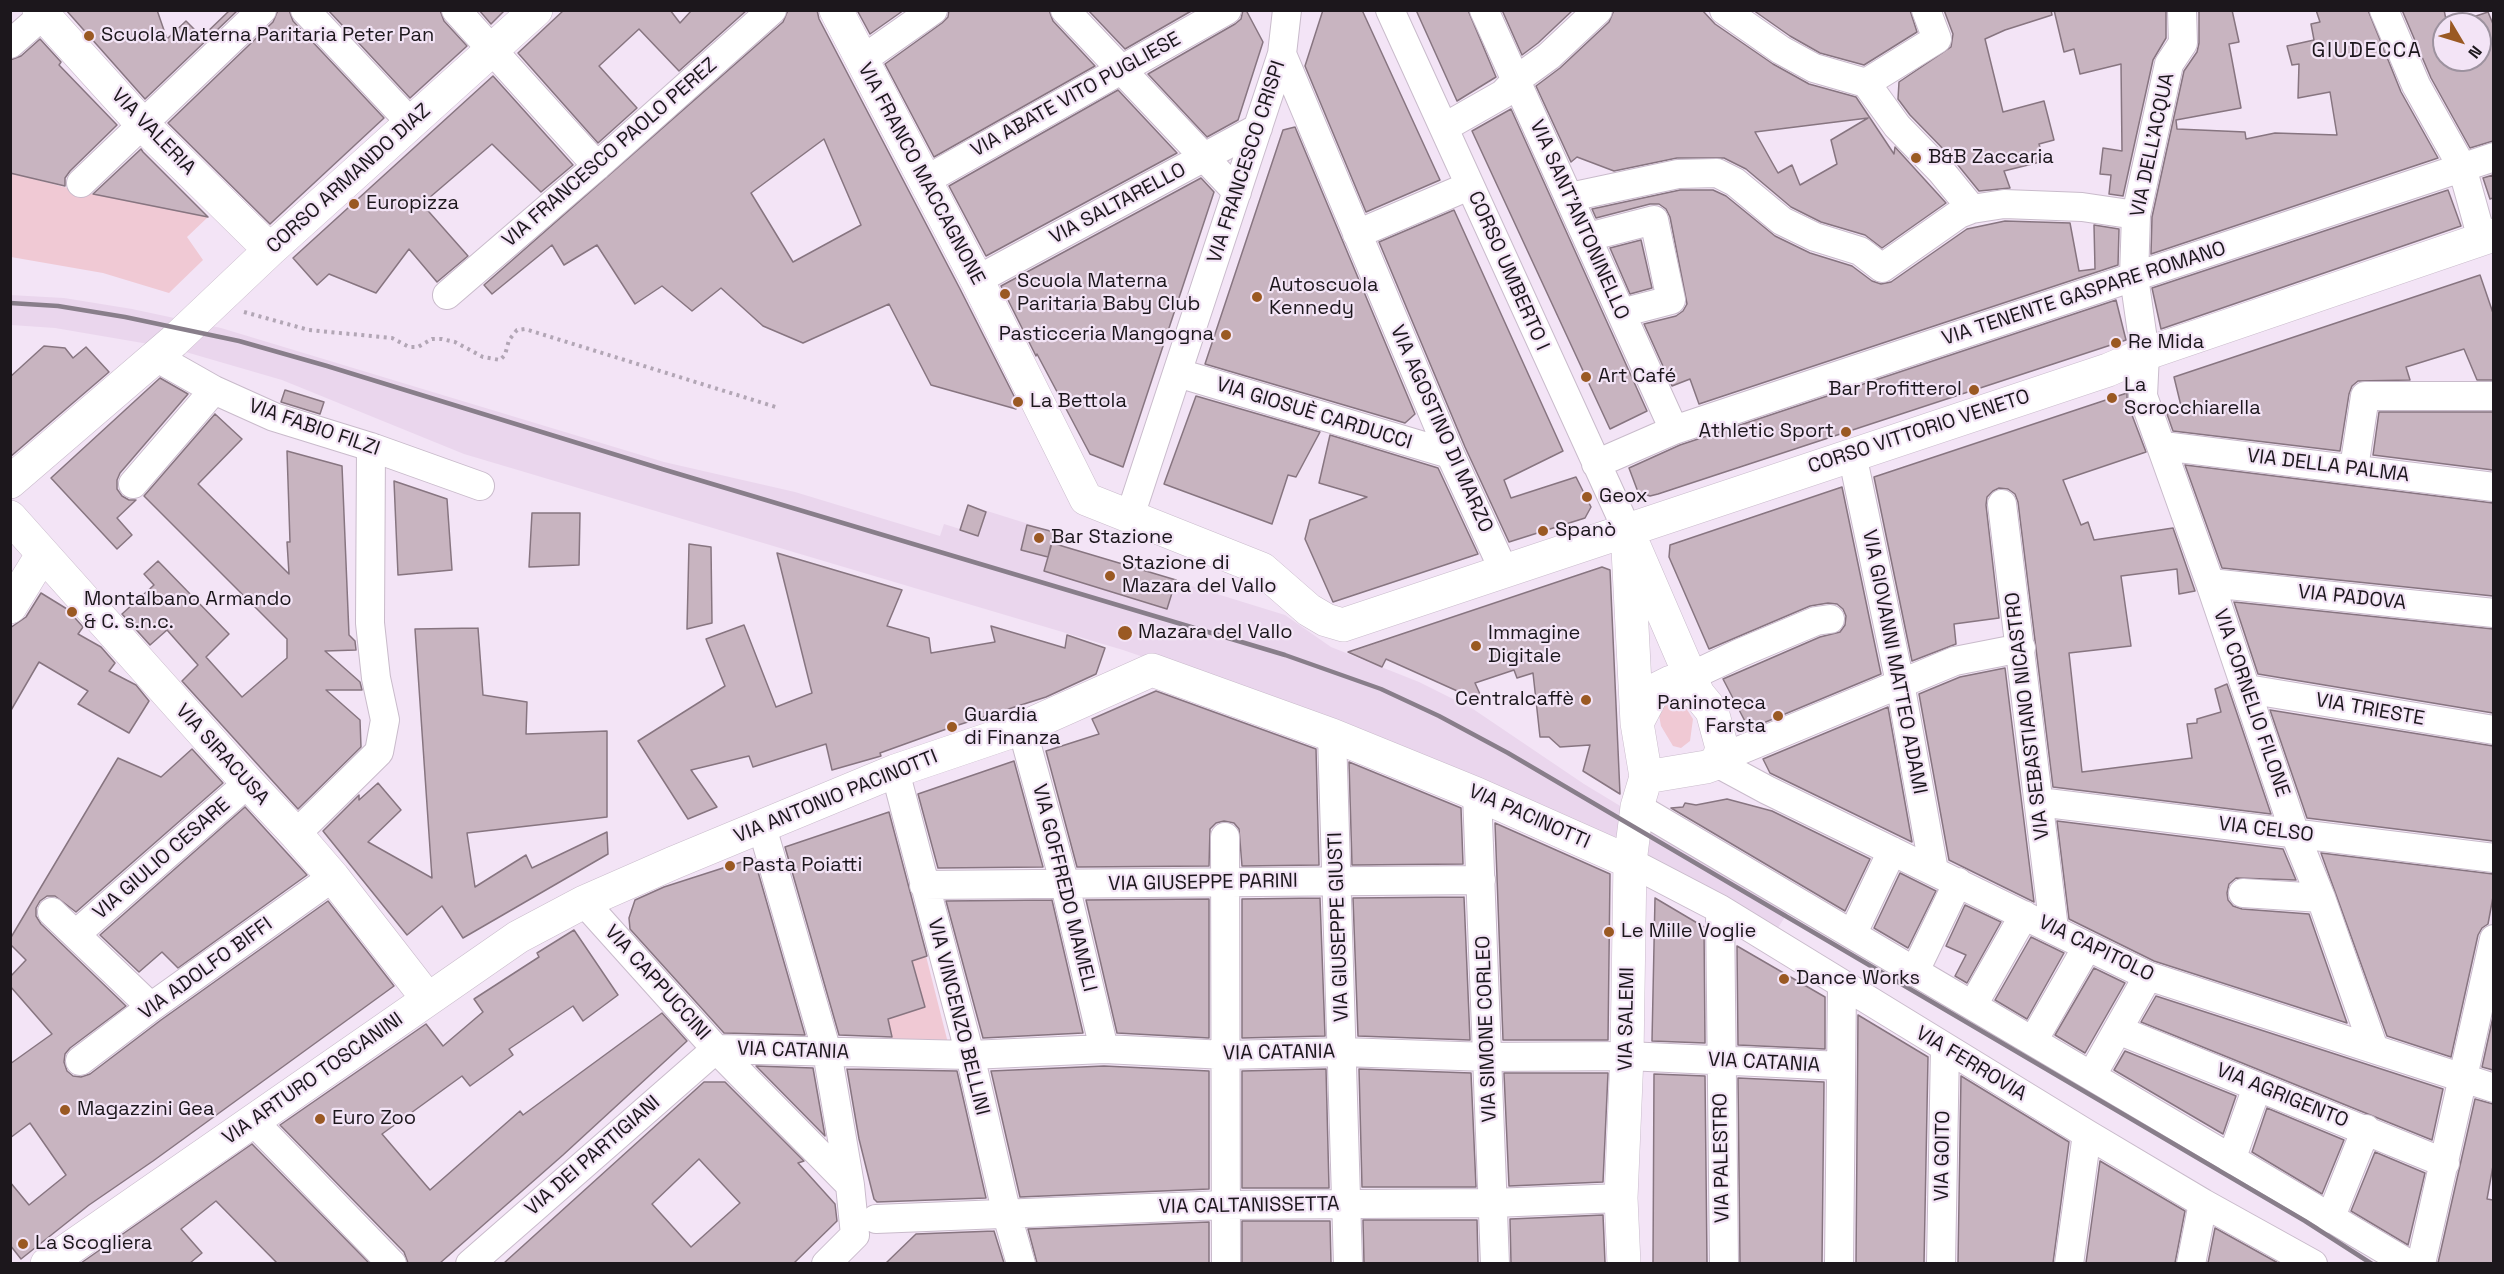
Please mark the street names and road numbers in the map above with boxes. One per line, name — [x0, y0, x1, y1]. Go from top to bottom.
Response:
street label: VIA ABATE VITO PUGLIESE — [967, 27, 1185, 163]
street label: VIA FRANCESCO PAOLO PEREZ — [498, 53, 722, 253]
street label: VIA FRANCESCO CRISPI — [1203, 58, 1291, 266]
street label: VIA FRANCO MACCAGNONE — [852, 59, 990, 289]
street label: VIA DELL'ACQUA — [2126, 71, 2180, 219]
street label: VIA VALERIA — [106, 84, 200, 180]
street label: CORSO ARMANDO DIAZ — [262, 99, 436, 259]
street label: VIA SANT'ANTONINELLO — [1524, 116, 1634, 324]
street label: VIA SALTARELLO — [1046, 158, 1190, 250]
street label: CORSO UMBERTO I — [1462, 188, 1554, 354]
street label: VIA TENENTE GASPARE ROMANO — [1939, 237, 2229, 351]
street label: VIA AGOSTINO DI MARZO — [1384, 322, 1498, 536]
street label: VIA GIOSUÈ CARDUCCI — [1213, 373, 1415, 455]
street label: CORSO VITTORIO VENETO — [1805, 385, 2033, 479]
street label: VIA FABIO FILZI — [245, 394, 383, 462]
street label: VIA DELLA PALMA — [2245, 444, 2411, 488]
street label: VIA GIOVANNI MATTEO ADAMI — [1857, 528, 1931, 796]
street label: VIA PADOVA — [2297, 580, 2407, 616]
street label: VIA SEBASTIANO NICASTRO — [2001, 591, 2055, 841]
street label: VIA CORNELIO FILONE — [2208, 606, 2294, 800]
street label: VIA TRIESTE — [2314, 689, 2426, 731]
street label: VIA SIRACUSA — [170, 699, 274, 811]
street label: VIA ANTONIO PACINOTTI — [731, 745, 941, 849]
street label: VIA PACINOTTI — [1465, 780, 1593, 854]
street label: VIA GOFFREDO MAMELI — [1027, 782, 1101, 994]
street label: VIA GIULIO CESARE — [89, 793, 235, 925]
street label: VIA CELSO — [2217, 812, 2315, 848]
street label: VIA GIUSEPPE GIUSTI — [1324, 832, 1354, 1022]
street label: VIA GIUSEPPE PARINI — [1108, 869, 1298, 897]
street label: VIA CAPITOLO — [2034, 911, 2158, 987]
street label: VIA ADOLFO BIFFI — [135, 913, 277, 1025]
street label: VIA VINCENZO BELLINI — [922, 916, 994, 1118]
street label: VIA CAPPUCCINI — [599, 921, 715, 1045]
street label: VIA SIMONE CORLEO — [1472, 935, 1502, 1123]
street label: VIA SALEMI — [1614, 967, 1640, 1071]
street label: VIA ARTURO TOSCANINI — [218, 1008, 408, 1150]
street label: VIA FERROVIA — [1911, 1021, 2031, 1107]
street label: VIA CATANIA — [736, 1037, 850, 1065]
street label: VIA CATANIA — [1223, 1040, 1335, 1066]
street label: VIA CATANIA — [1707, 1048, 1821, 1078]
street label: VIA AGRIGENTO — [2212, 1059, 2352, 1133]
street label: VIA DEI PARTIGIANI — [521, 1091, 665, 1221]
street label: VIA PALESTRO — [1709, 1093, 1735, 1223]
street label: VIA GOITO — [1930, 1110, 1956, 1202]
street label: VIA CALTANISSETTA — [1158, 1192, 1340, 1220]

